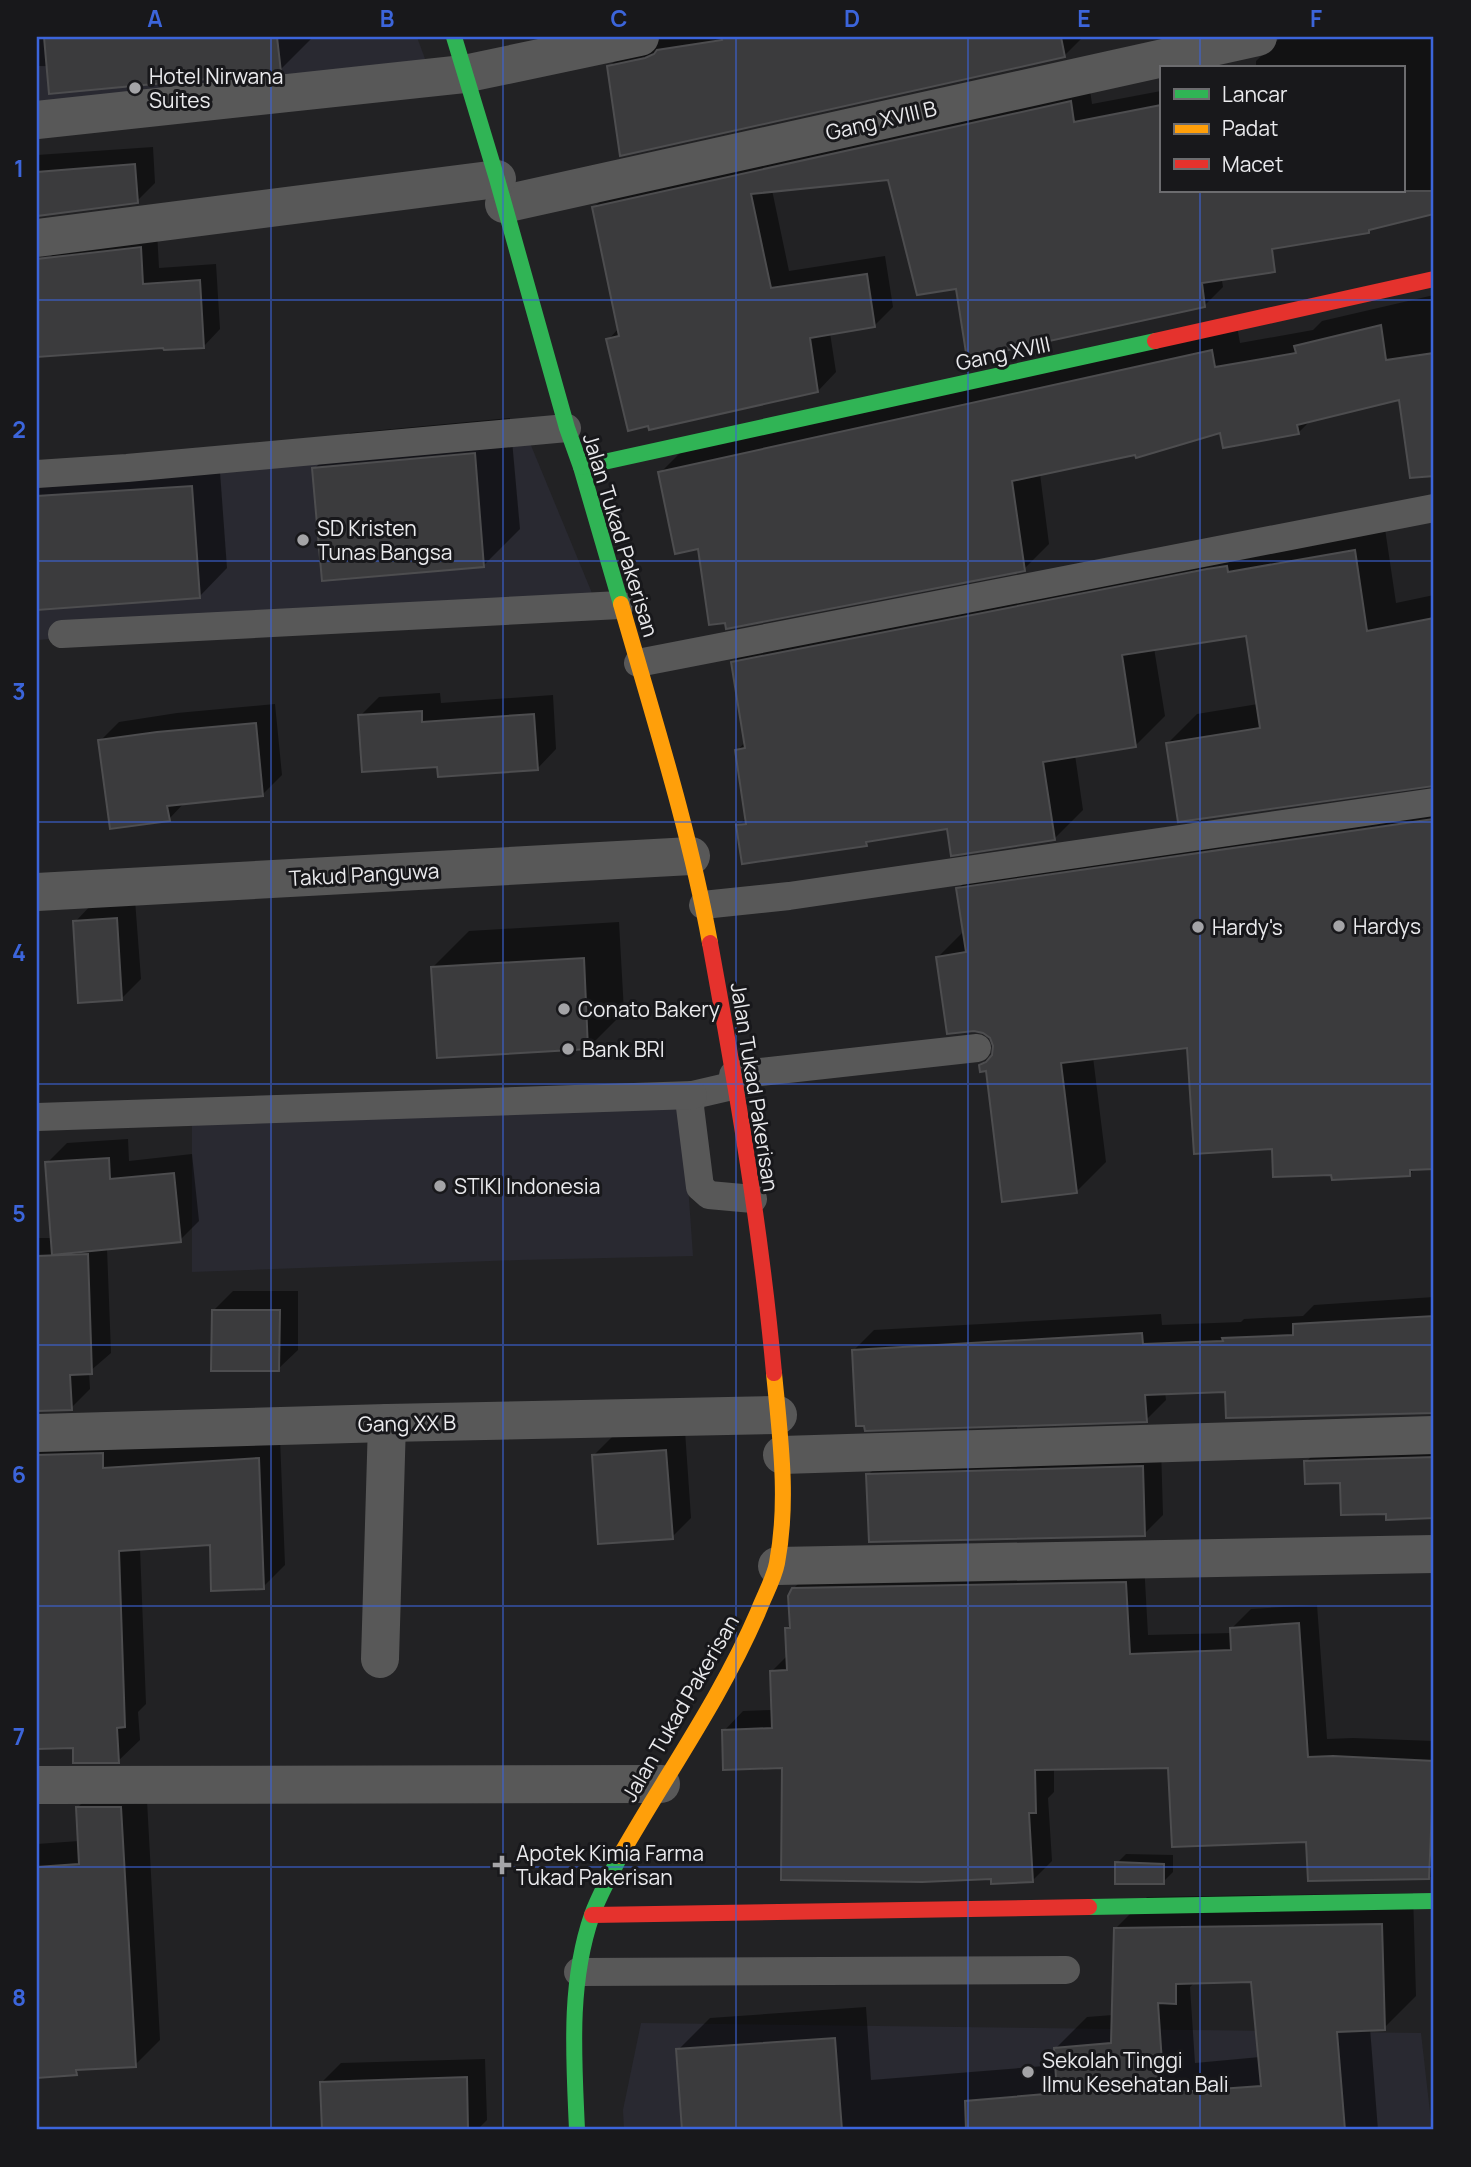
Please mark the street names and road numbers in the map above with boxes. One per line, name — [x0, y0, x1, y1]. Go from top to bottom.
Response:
street label: Gang XVIII B — [823, 94, 939, 146]
street label: Gang XVIII — [953, 329, 1053, 377]
street label: Jalan Tukad Pakerisan — [577, 430, 665, 640]
street label: Takud Panguwa — [288, 856, 440, 892]
street label: Jalan Tukad Pakerisan — [725, 980, 785, 1194]
street label: Gang XX B — [358, 1408, 456, 1438]
street label: Jalan Tukad Pakerisan — [615, 1610, 745, 1806]

